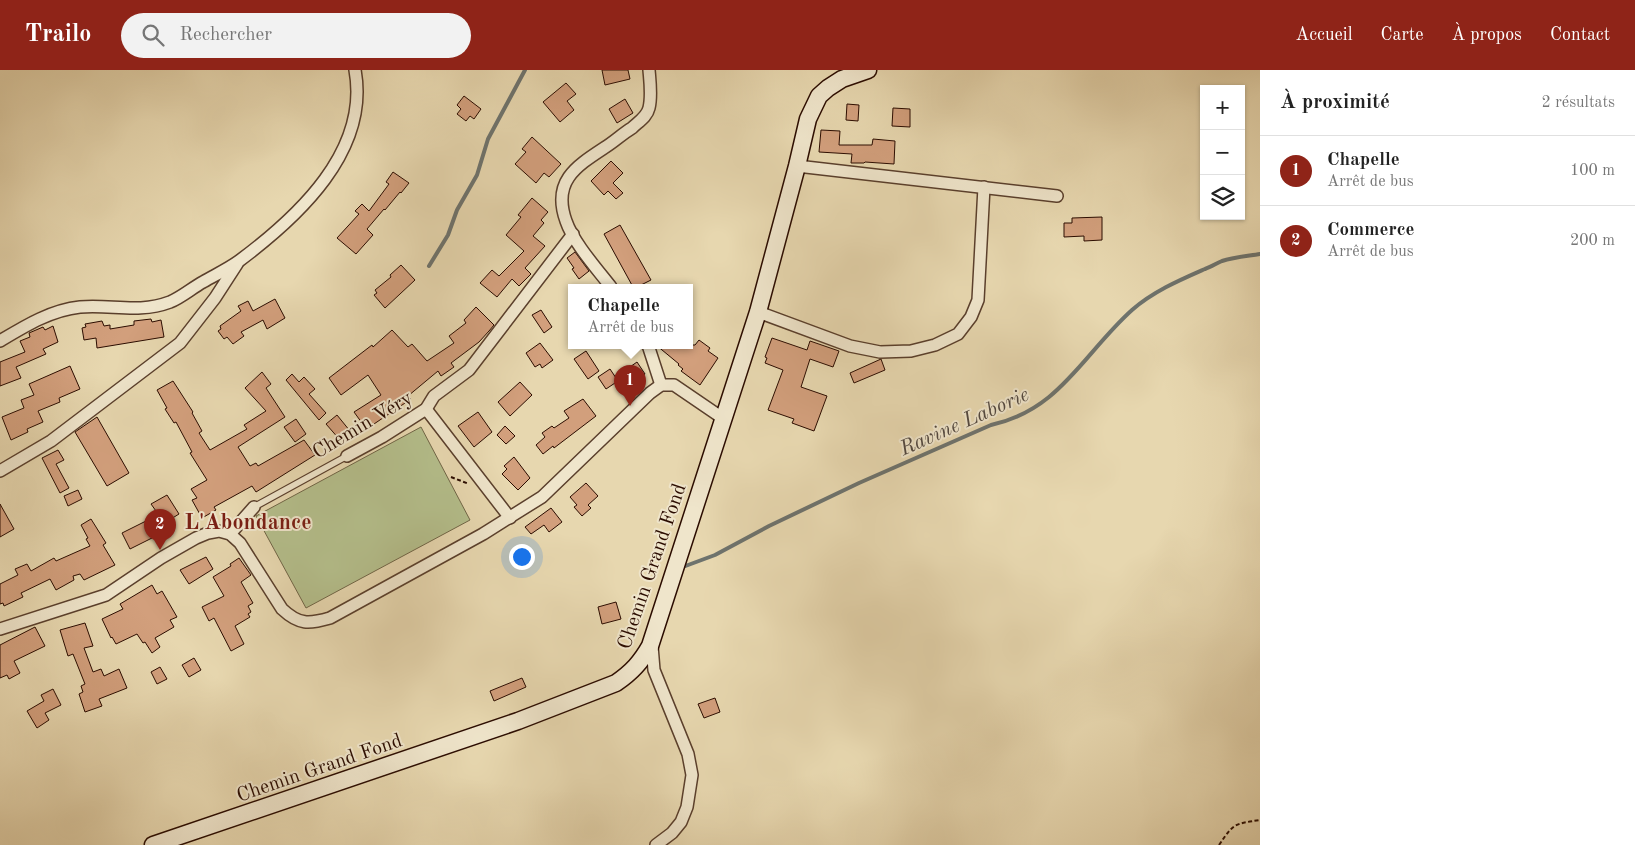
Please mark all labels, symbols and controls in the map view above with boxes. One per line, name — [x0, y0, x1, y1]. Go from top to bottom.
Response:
search box — [121, 13, 471, 58]
icon: search — [139, 21, 167, 49]
text: Trailo — [25, 23, 91, 47]
text: Rechercher — [179, 26, 272, 45]
text: Accueil — [1295, 26, 1353, 44]
text: Carte — [1381, 26, 1423, 44]
text: À propos — [1451, 26, 1522, 44]
text: Contact — [1550, 26, 1610, 44]
map controls — [1200, 85, 1245, 220]
button: + — [1200, 85, 1245, 130]
text: À proximité — [1280, 92, 1390, 113]
text: 2 résultats — [1541, 95, 1615, 111]
button: − — [1200, 130, 1245, 175]
text: Chapelle — [1327, 151, 1400, 170]
text: 1 — [1291, 163, 1301, 179]
text: 100 m — [1570, 163, 1615, 179]
text: Arrêt de bus — [1327, 174, 1414, 190]
button: layers — [1200, 175, 1245, 220]
text: Commerce — [1327, 221, 1415, 240]
text: 2 — [1291, 233, 1301, 249]
text: 200 m — [1570, 233, 1615, 249]
text: Arrêt de bus — [1327, 244, 1414, 260]
popup — [568, 284, 693, 349]
text: Chapelle — [587, 297, 660, 316]
text: Arrêt de bus — [587, 320, 674, 336]
pin: 1 — [614, 365, 646, 406]
water label: Ravine Laborie — [896, 384, 1033, 461]
street label: Chemin Véry — [310, 388, 417, 463]
street label: Chemin Grand Fond — [615, 481, 691, 652]
pin: 2 — [144, 509, 176, 550]
district label: L'Abondance — [184, 512, 312, 534]
your location — [509, 544, 535, 570]
street label: Chemin Grand Fond — [234, 731, 405, 807]

